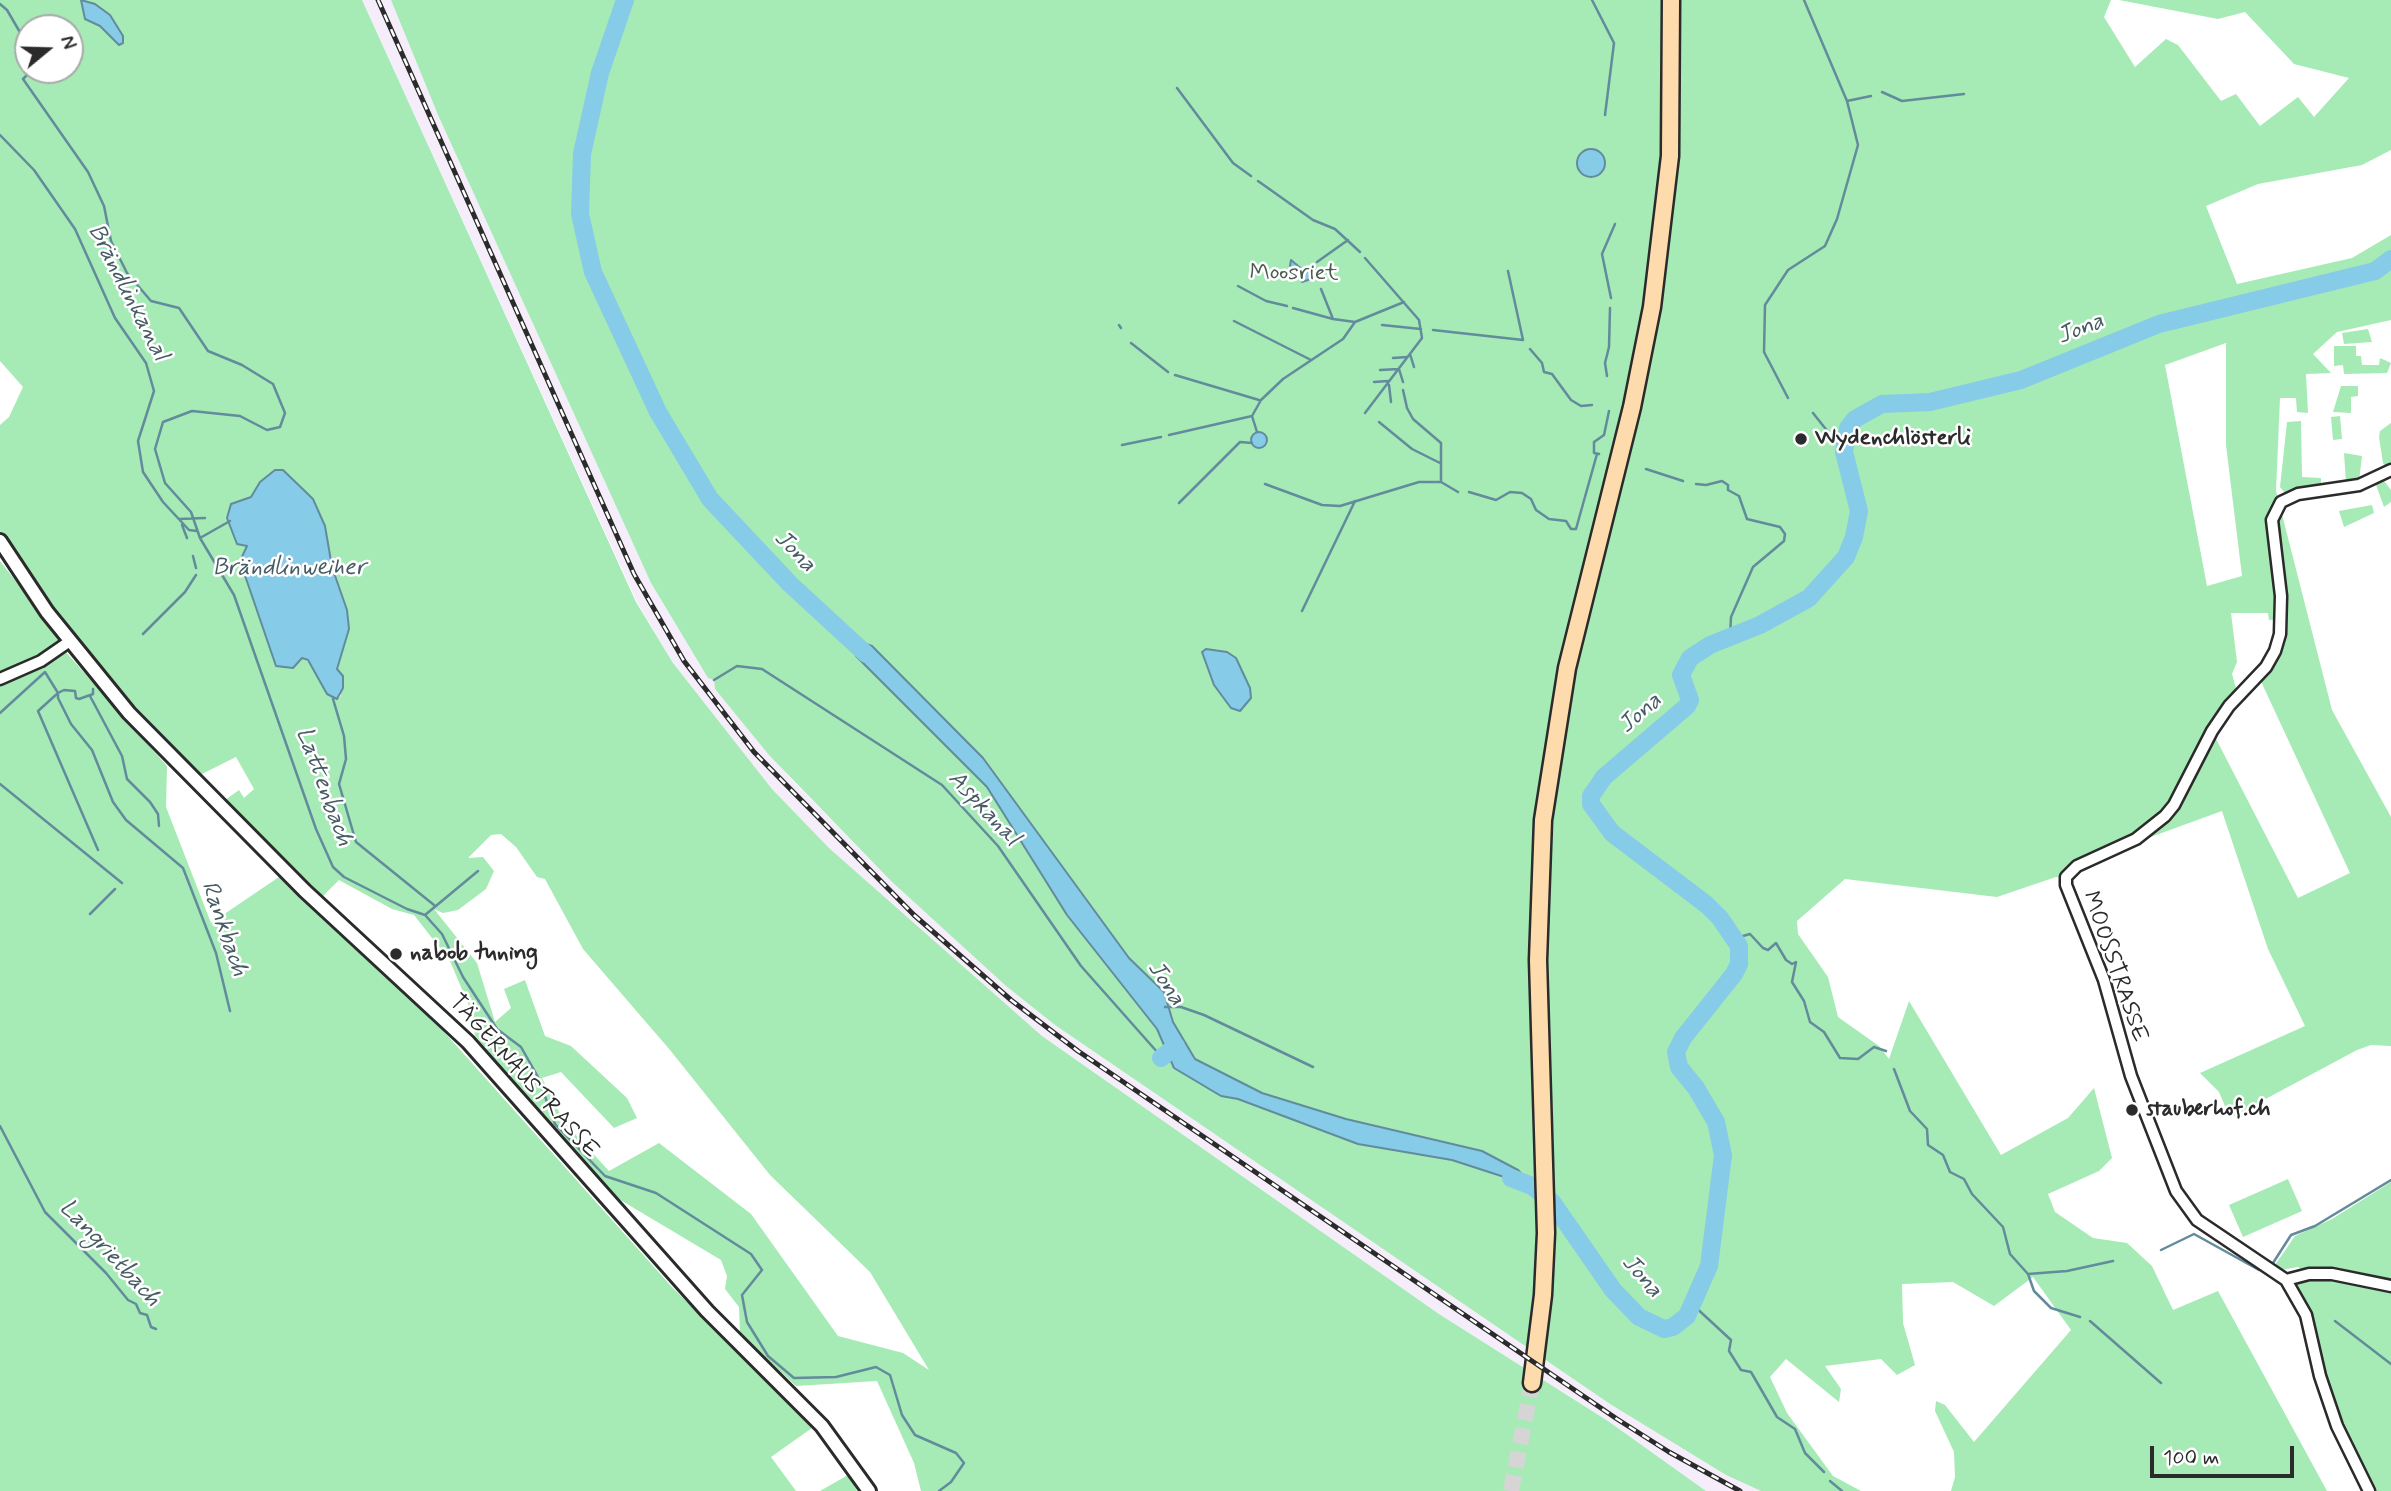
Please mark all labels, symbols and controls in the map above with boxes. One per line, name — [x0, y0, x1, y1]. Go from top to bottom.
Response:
north arrow — [14, 14, 84, 84]
text: N — [54, 33, 81, 53]
water label: Brändlinkanal — [80, 220, 174, 366]
park label: Moosriet — [1250, 260, 1338, 288]
water label: Jona — [2054, 308, 2108, 352]
place label: Wydenchlösterli — [1815, 425, 1971, 453]
marker: Wydenchlösterli — [1793, 431, 1809, 447]
water label: Jona — [767, 525, 821, 579]
water label: Brändlinweiher — [212, 555, 366, 583]
water label: Jona — [1614, 688, 1668, 740]
water label: Lattenbach — [288, 724, 358, 850]
water label: Aspkanal — [941, 765, 1025, 853]
water label: Rankbach — [193, 878, 253, 980]
street label: MOOSSTRASSE — [2075, 888, 2153, 1046]
place label: nabob tuning — [410, 940, 538, 968]
marker: nabob tuning — [388, 946, 404, 962]
water label: Jona — [1140, 956, 1190, 1012]
street label: TÄGERNAUSTRASSE — [442, 989, 604, 1165]
place label: stauberhof.ch — [2146, 1096, 2271, 1124]
marker: stauberhof.ch — [2124, 1102, 2140, 1118]
water label: Langrietbach — [52, 1194, 166, 1314]
water label: Jona — [1615, 1250, 1667, 1304]
scale bar — [2153, 1432, 2296, 1476]
text: 100 m — [2163, 1444, 2219, 1472]

